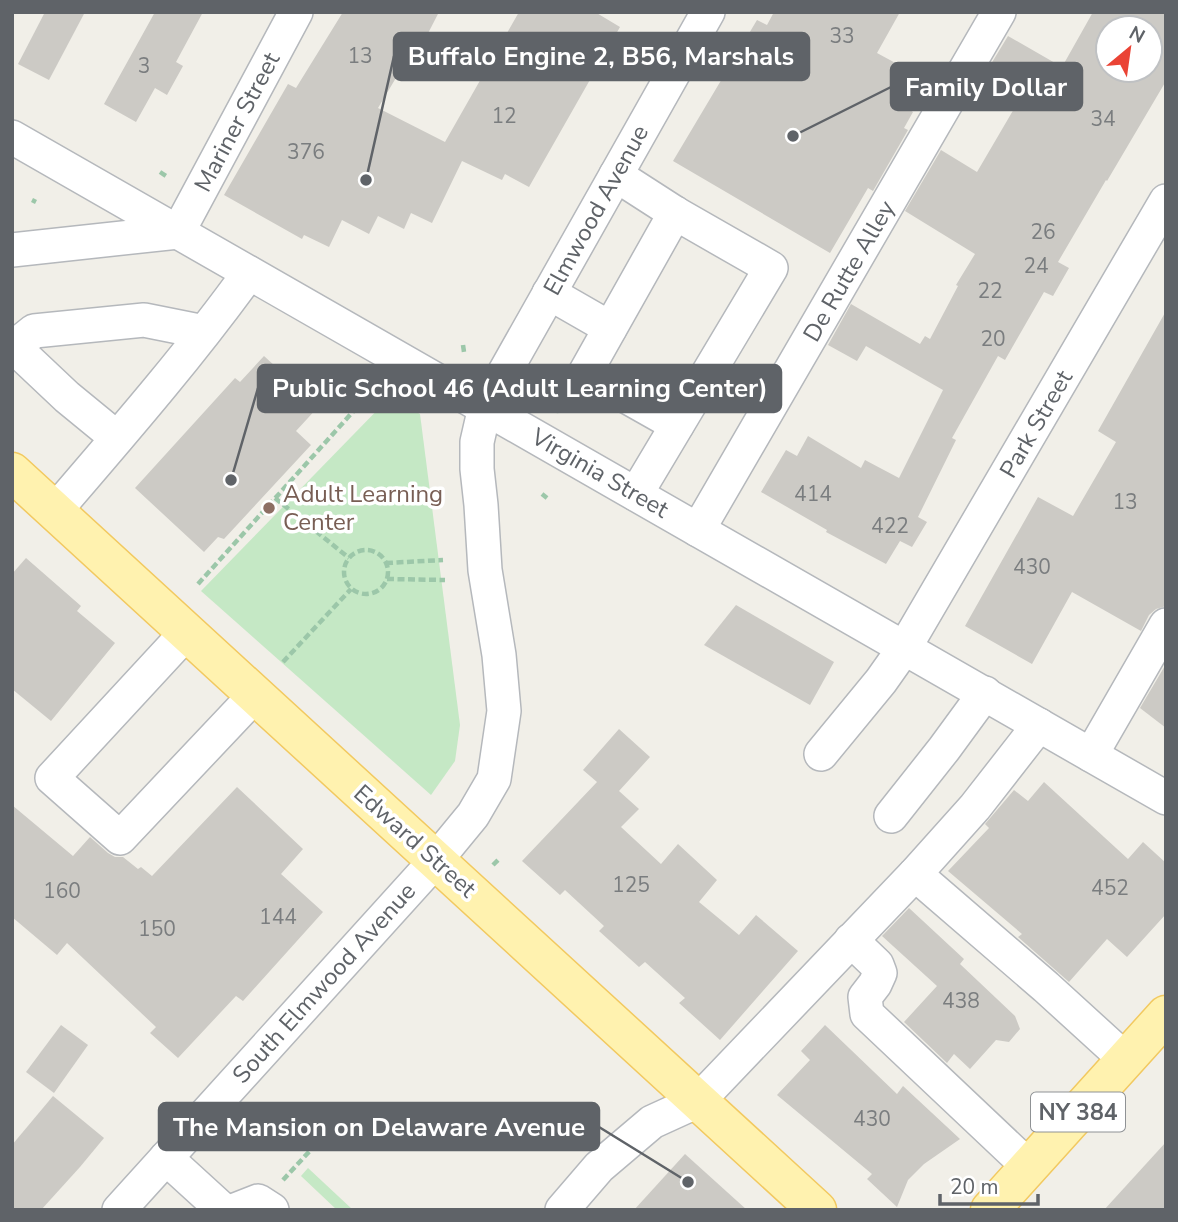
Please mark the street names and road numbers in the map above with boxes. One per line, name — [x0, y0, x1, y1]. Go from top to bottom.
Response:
street label: Mariner Street — [187, 46, 288, 198]
street label: Elmwood Avenue — [536, 119, 656, 301]
street label: De Rutte Alley — [796, 194, 903, 347]
street label: Park Street — [992, 364, 1080, 484]
street label: Virginia Street — [525, 420, 675, 526]
street label: Edward Street — [347, 777, 484, 905]
street label: South Elmwood Avenue — [225, 876, 423, 1090]
road number: NY 384 — [1031, 1092, 1125, 1132]

